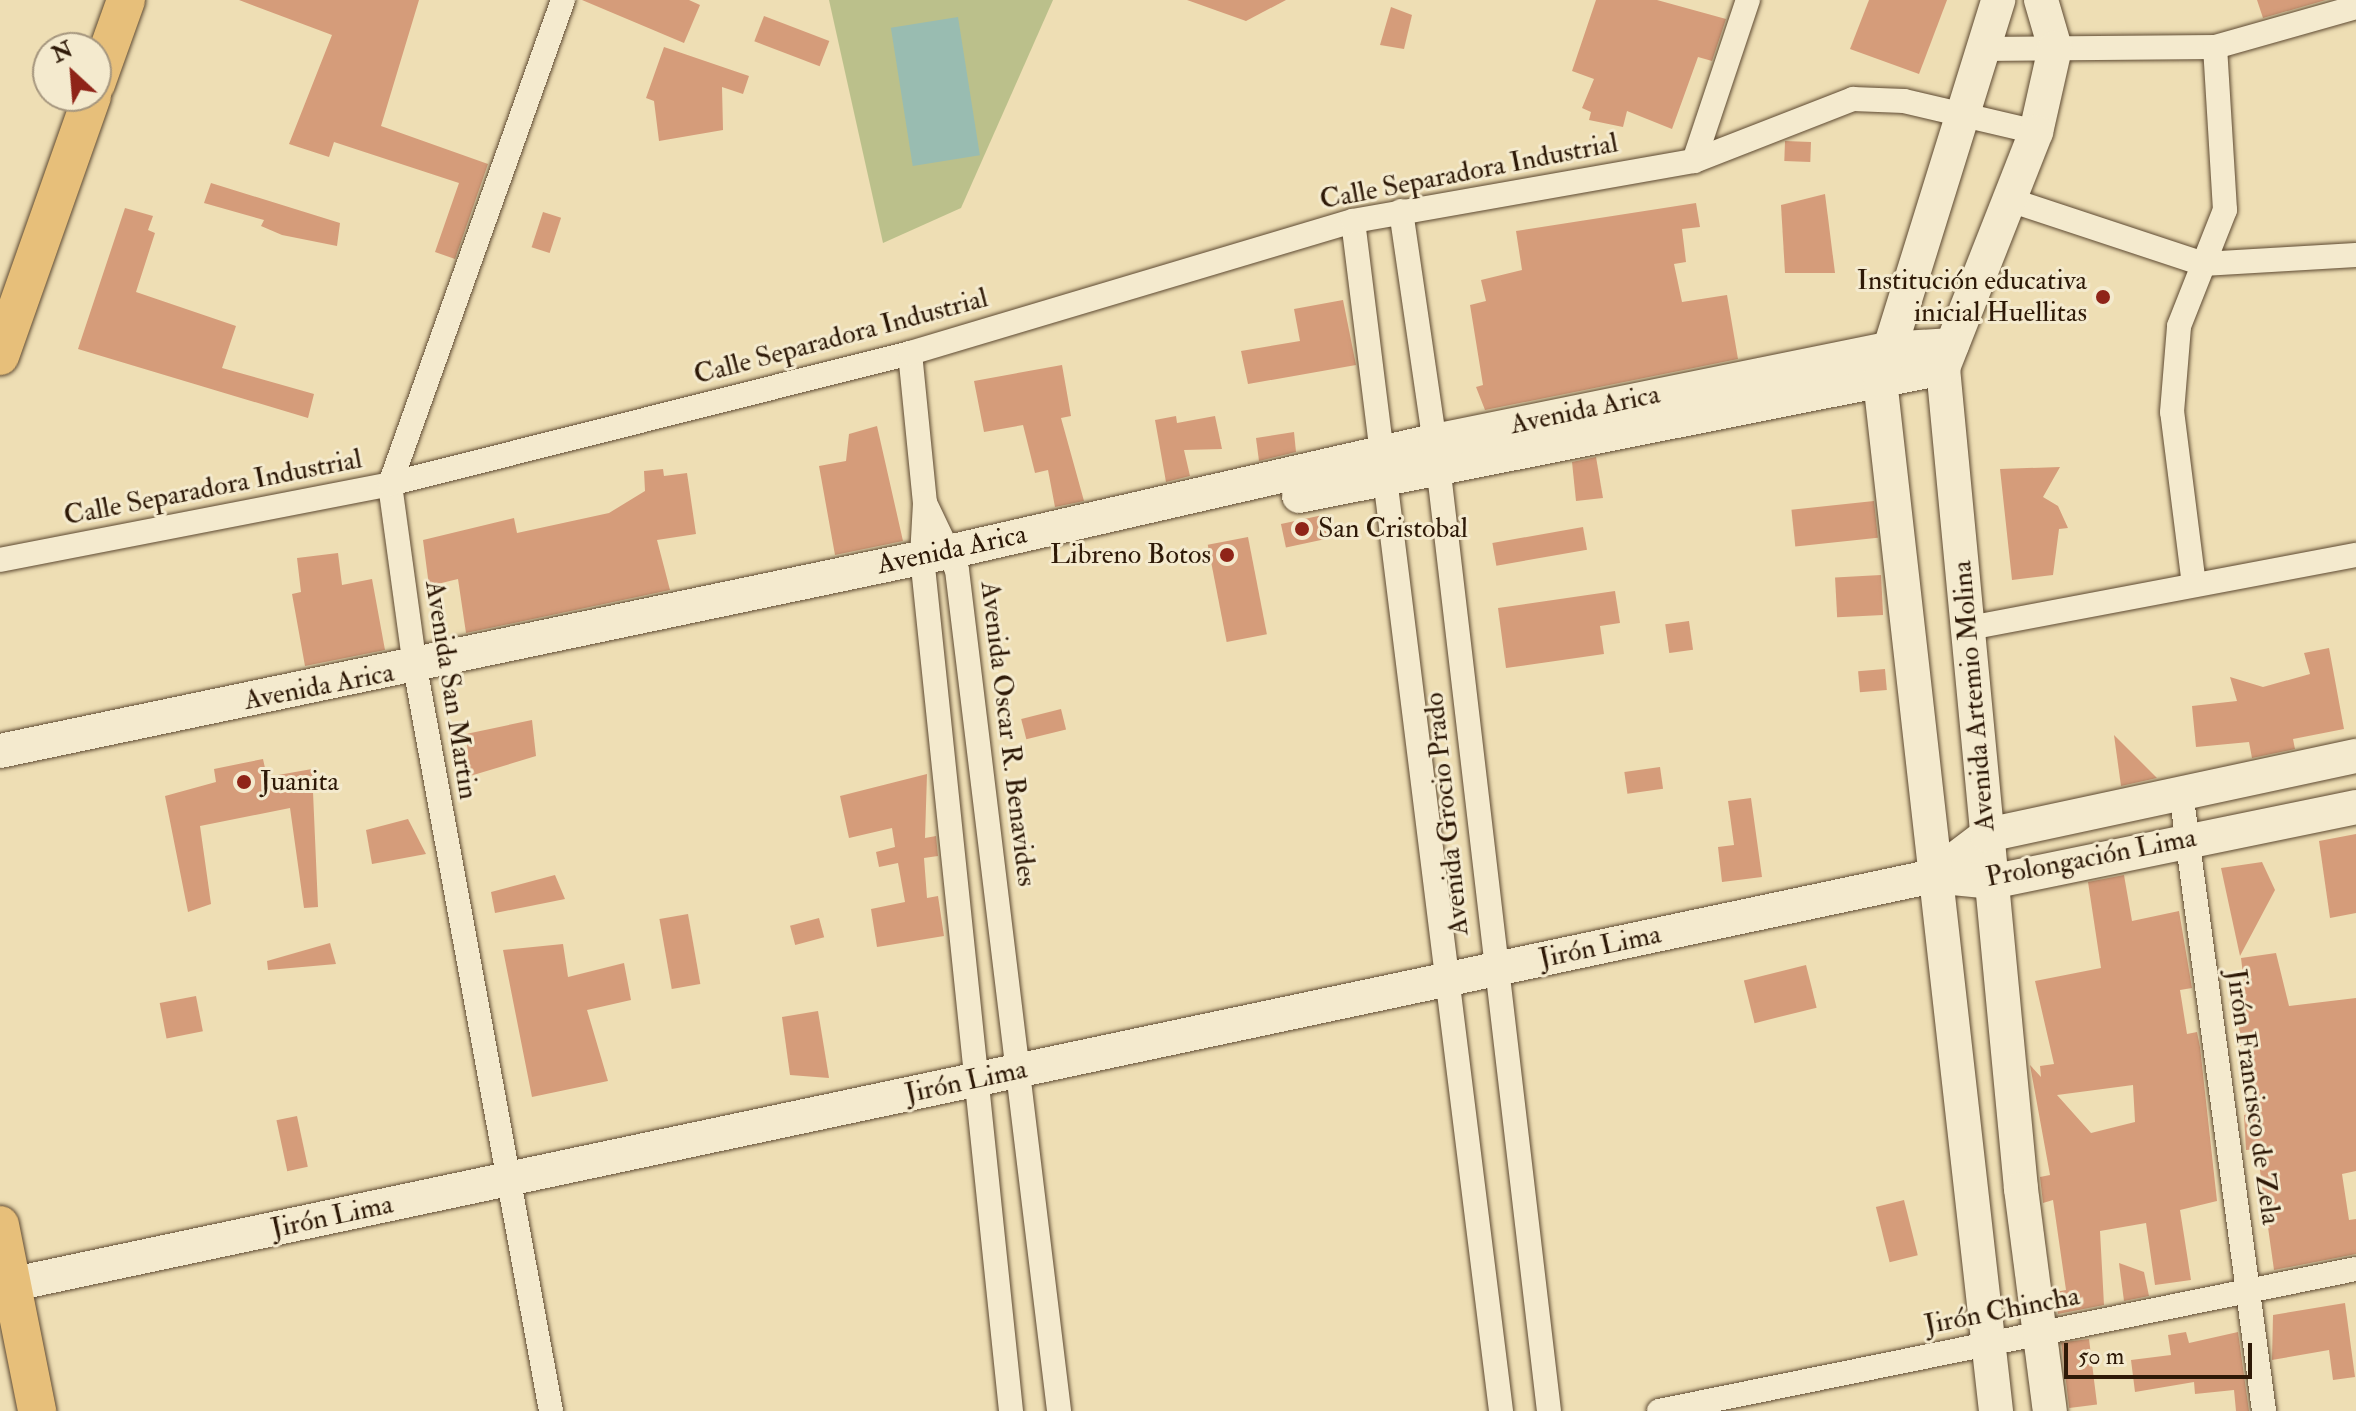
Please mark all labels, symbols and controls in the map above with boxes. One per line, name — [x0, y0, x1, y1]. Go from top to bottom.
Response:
north arrow — [32, 32, 112, 112]
text: N — [47, 35, 77, 69]
street label: Calle Separadora Industrial — [1317, 127, 1621, 217]
place label: Institución educativa inicial Huellitas — [1857, 264, 2087, 330]
street label: Calle Separadora Industrial — [690, 282, 992, 392]
marker: Institución educativa inicial Huellitas — [2094, 288, 2112, 306]
street label: Avenida Arica — [1507, 378, 1663, 442]
street label: Calle Separadora Industrial — [61, 443, 365, 533]
place label: San Cristobal — [1318, 512, 1468, 546]
street label: Avenida Arica — [874, 518, 1030, 582]
marker: San Cristobal — [1293, 520, 1311, 538]
place label: Libreno Botos — [1050, 538, 1211, 572]
marker: Libreno Botos — [1218, 546, 1236, 564]
street label: Avenida Artemio Molina — [1945, 559, 2003, 833]
street label: Avenida San Martin — [417, 578, 485, 802]
street label: Avenida Oscar R. Benavides — [973, 580, 1043, 888]
street label: Avenida Arica — [241, 656, 397, 718]
street label: Avenida Grocio Prado — [1418, 691, 1476, 937]
place label: Juanita — [260, 765, 339, 799]
marker: Juanita — [235, 773, 253, 791]
street label: Prolongación Lima — [1983, 821, 2199, 895]
street label: Jirón Lima — [1536, 918, 1664, 976]
street label: Jirón Francisco de Zela — [2218, 967, 2288, 1227]
street label: Jirón Lima — [902, 1053, 1030, 1111]
street label: Jirón Lima — [268, 1188, 396, 1246]
street label: Jirón Chincha — [1922, 1280, 2082, 1342]
scale bar — [2068, 1327, 2256, 1377]
text: 50 m — [2078, 1341, 2124, 1372]

